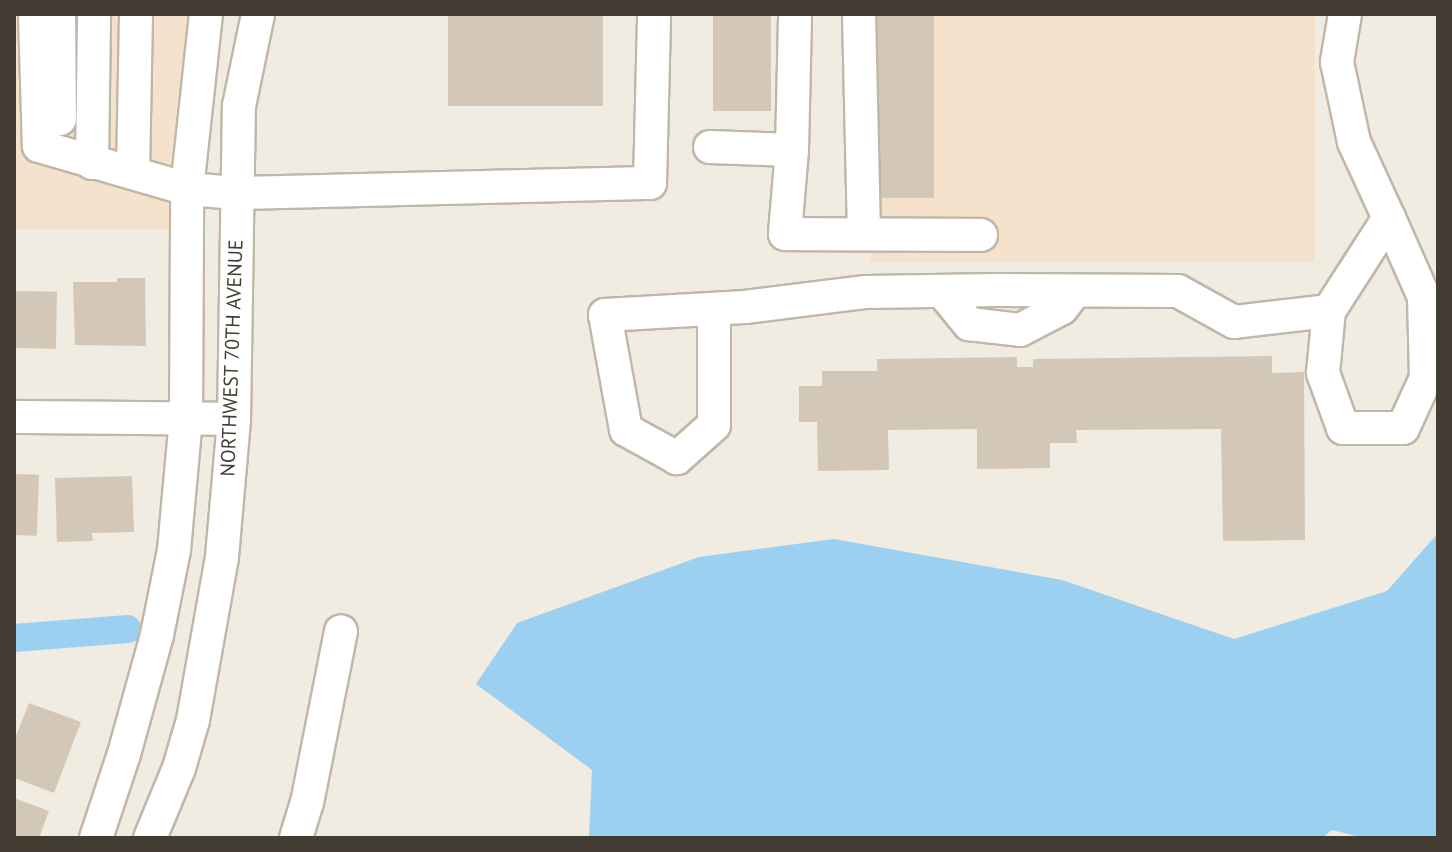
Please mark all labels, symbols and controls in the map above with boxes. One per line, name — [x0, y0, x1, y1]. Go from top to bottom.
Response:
street label: NORTHWEST 70TH AVENUE — [216, 238, 248, 478]

